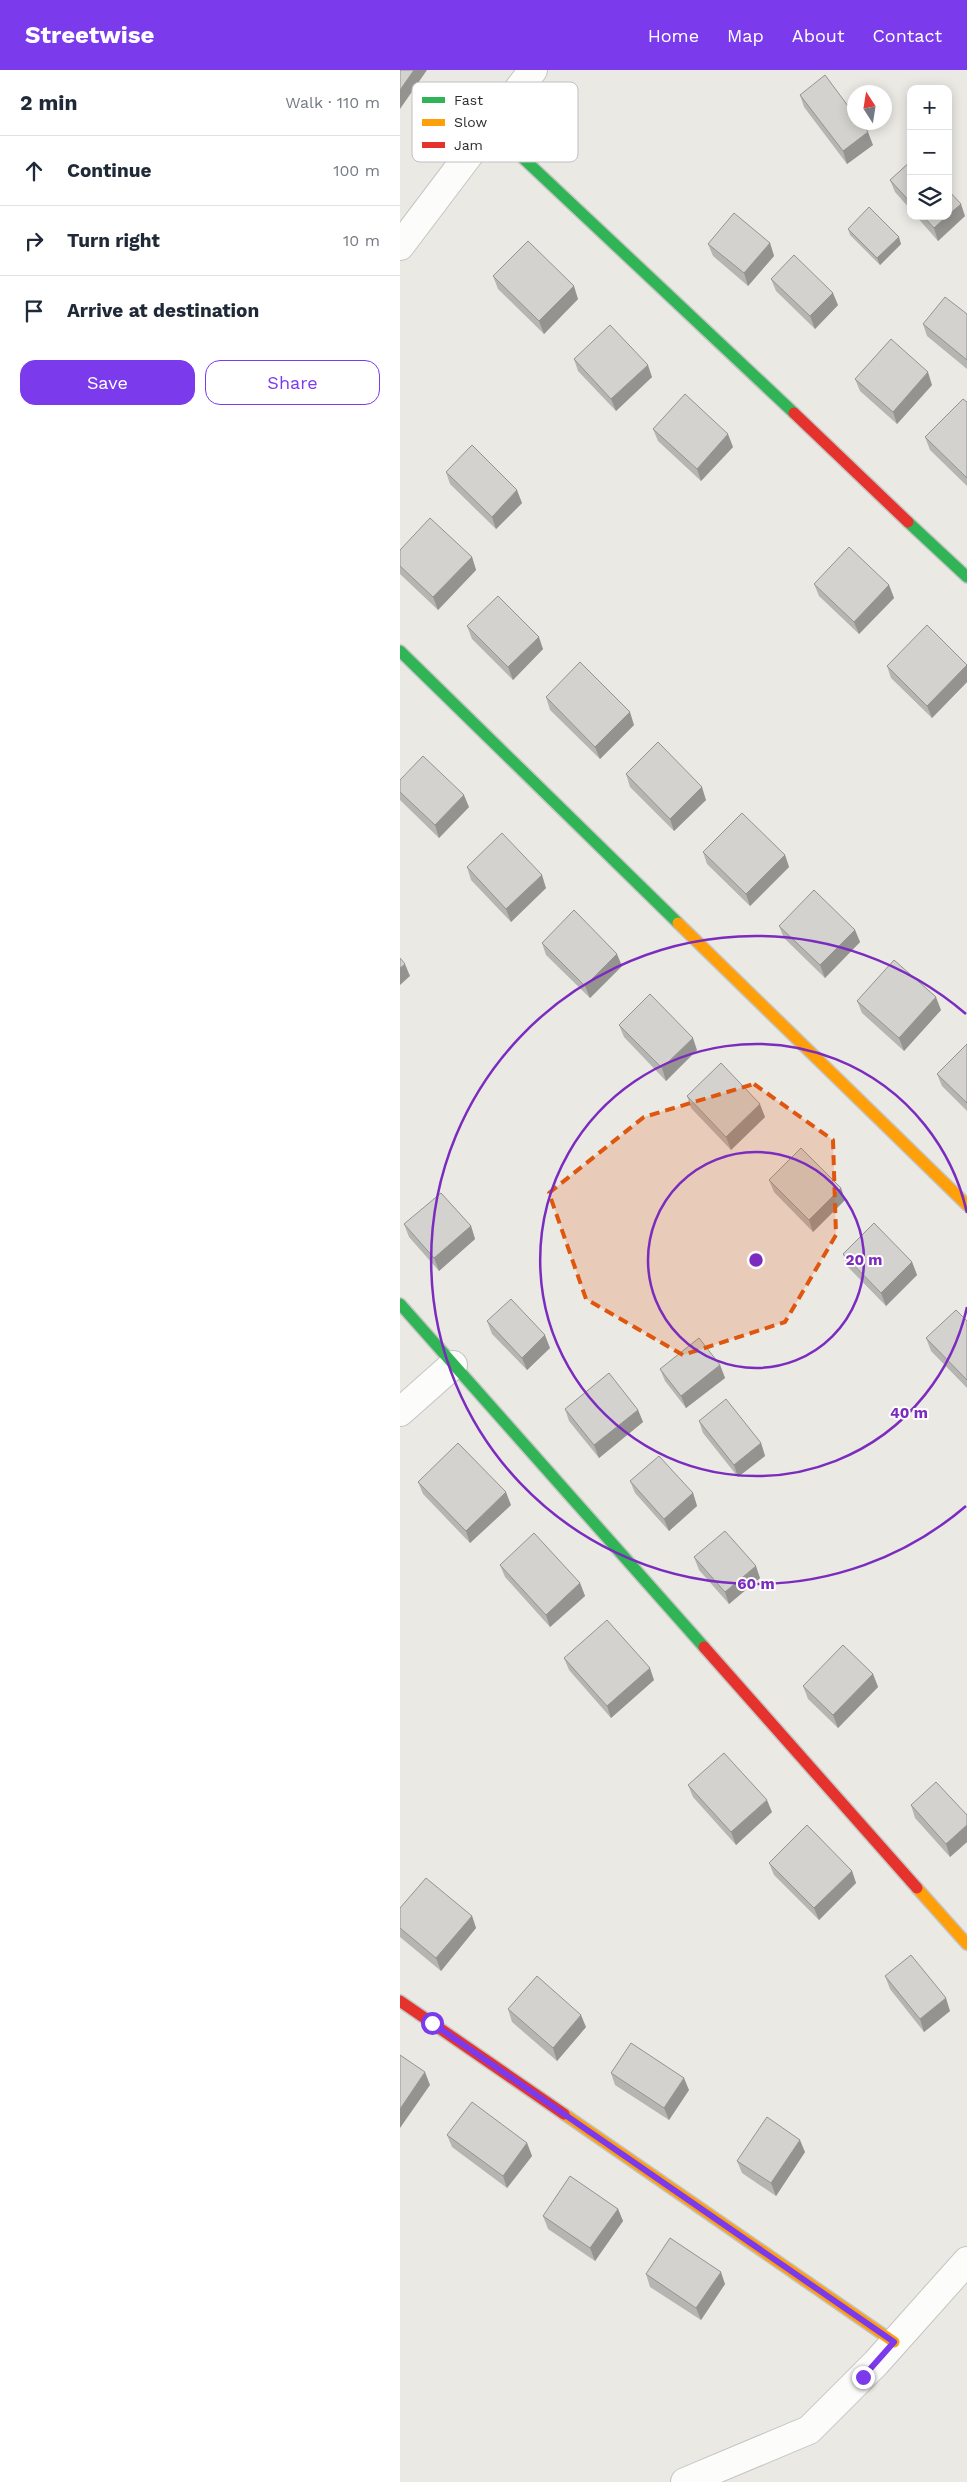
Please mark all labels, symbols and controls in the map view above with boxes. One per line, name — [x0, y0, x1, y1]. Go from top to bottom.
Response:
text: Streetwise — [25, 21, 154, 49]
text: Home — [648, 25, 699, 46]
text: Map — [727, 25, 764, 46]
text: About — [792, 25, 844, 46]
text: Contact — [872, 25, 942, 46]
legend — [412, 82, 578, 162]
north arrow — [847, 85, 892, 130]
map controls — [907, 85, 952, 220]
button: + — [907, 85, 952, 130]
text: 2 min — [20, 90, 77, 115]
text: Fast — [454, 92, 483, 108]
text: Walk · 110 m — [285, 93, 380, 112]
text: Slow — [454, 114, 487, 130]
button: − — [907, 130, 952, 175]
text: Jam — [454, 137, 483, 153]
icon: ahead — [20, 157, 48, 185]
text: Continue — [67, 159, 151, 182]
text: 100 m — [333, 161, 380, 180]
button: layers — [907, 175, 952, 220]
icon: right — [20, 227, 48, 255]
text: Turn right — [67, 229, 160, 252]
text: 10 m — [343, 231, 380, 250]
icon: arrive — [20, 297, 48, 325]
text: Arrive at destination — [67, 299, 259, 322]
button: Save — [20, 360, 195, 405]
button: Share — [205, 360, 380, 405]
centre of rings — [747, 1251, 765, 1269]
text: 20 m — [845, 1251, 883, 1269]
text: 40 m — [890, 1404, 928, 1422]
text: 60 m — [737, 1575, 775, 1593]
route start — [421, 2012, 444, 2035]
route end — [852, 2366, 875, 2389]

